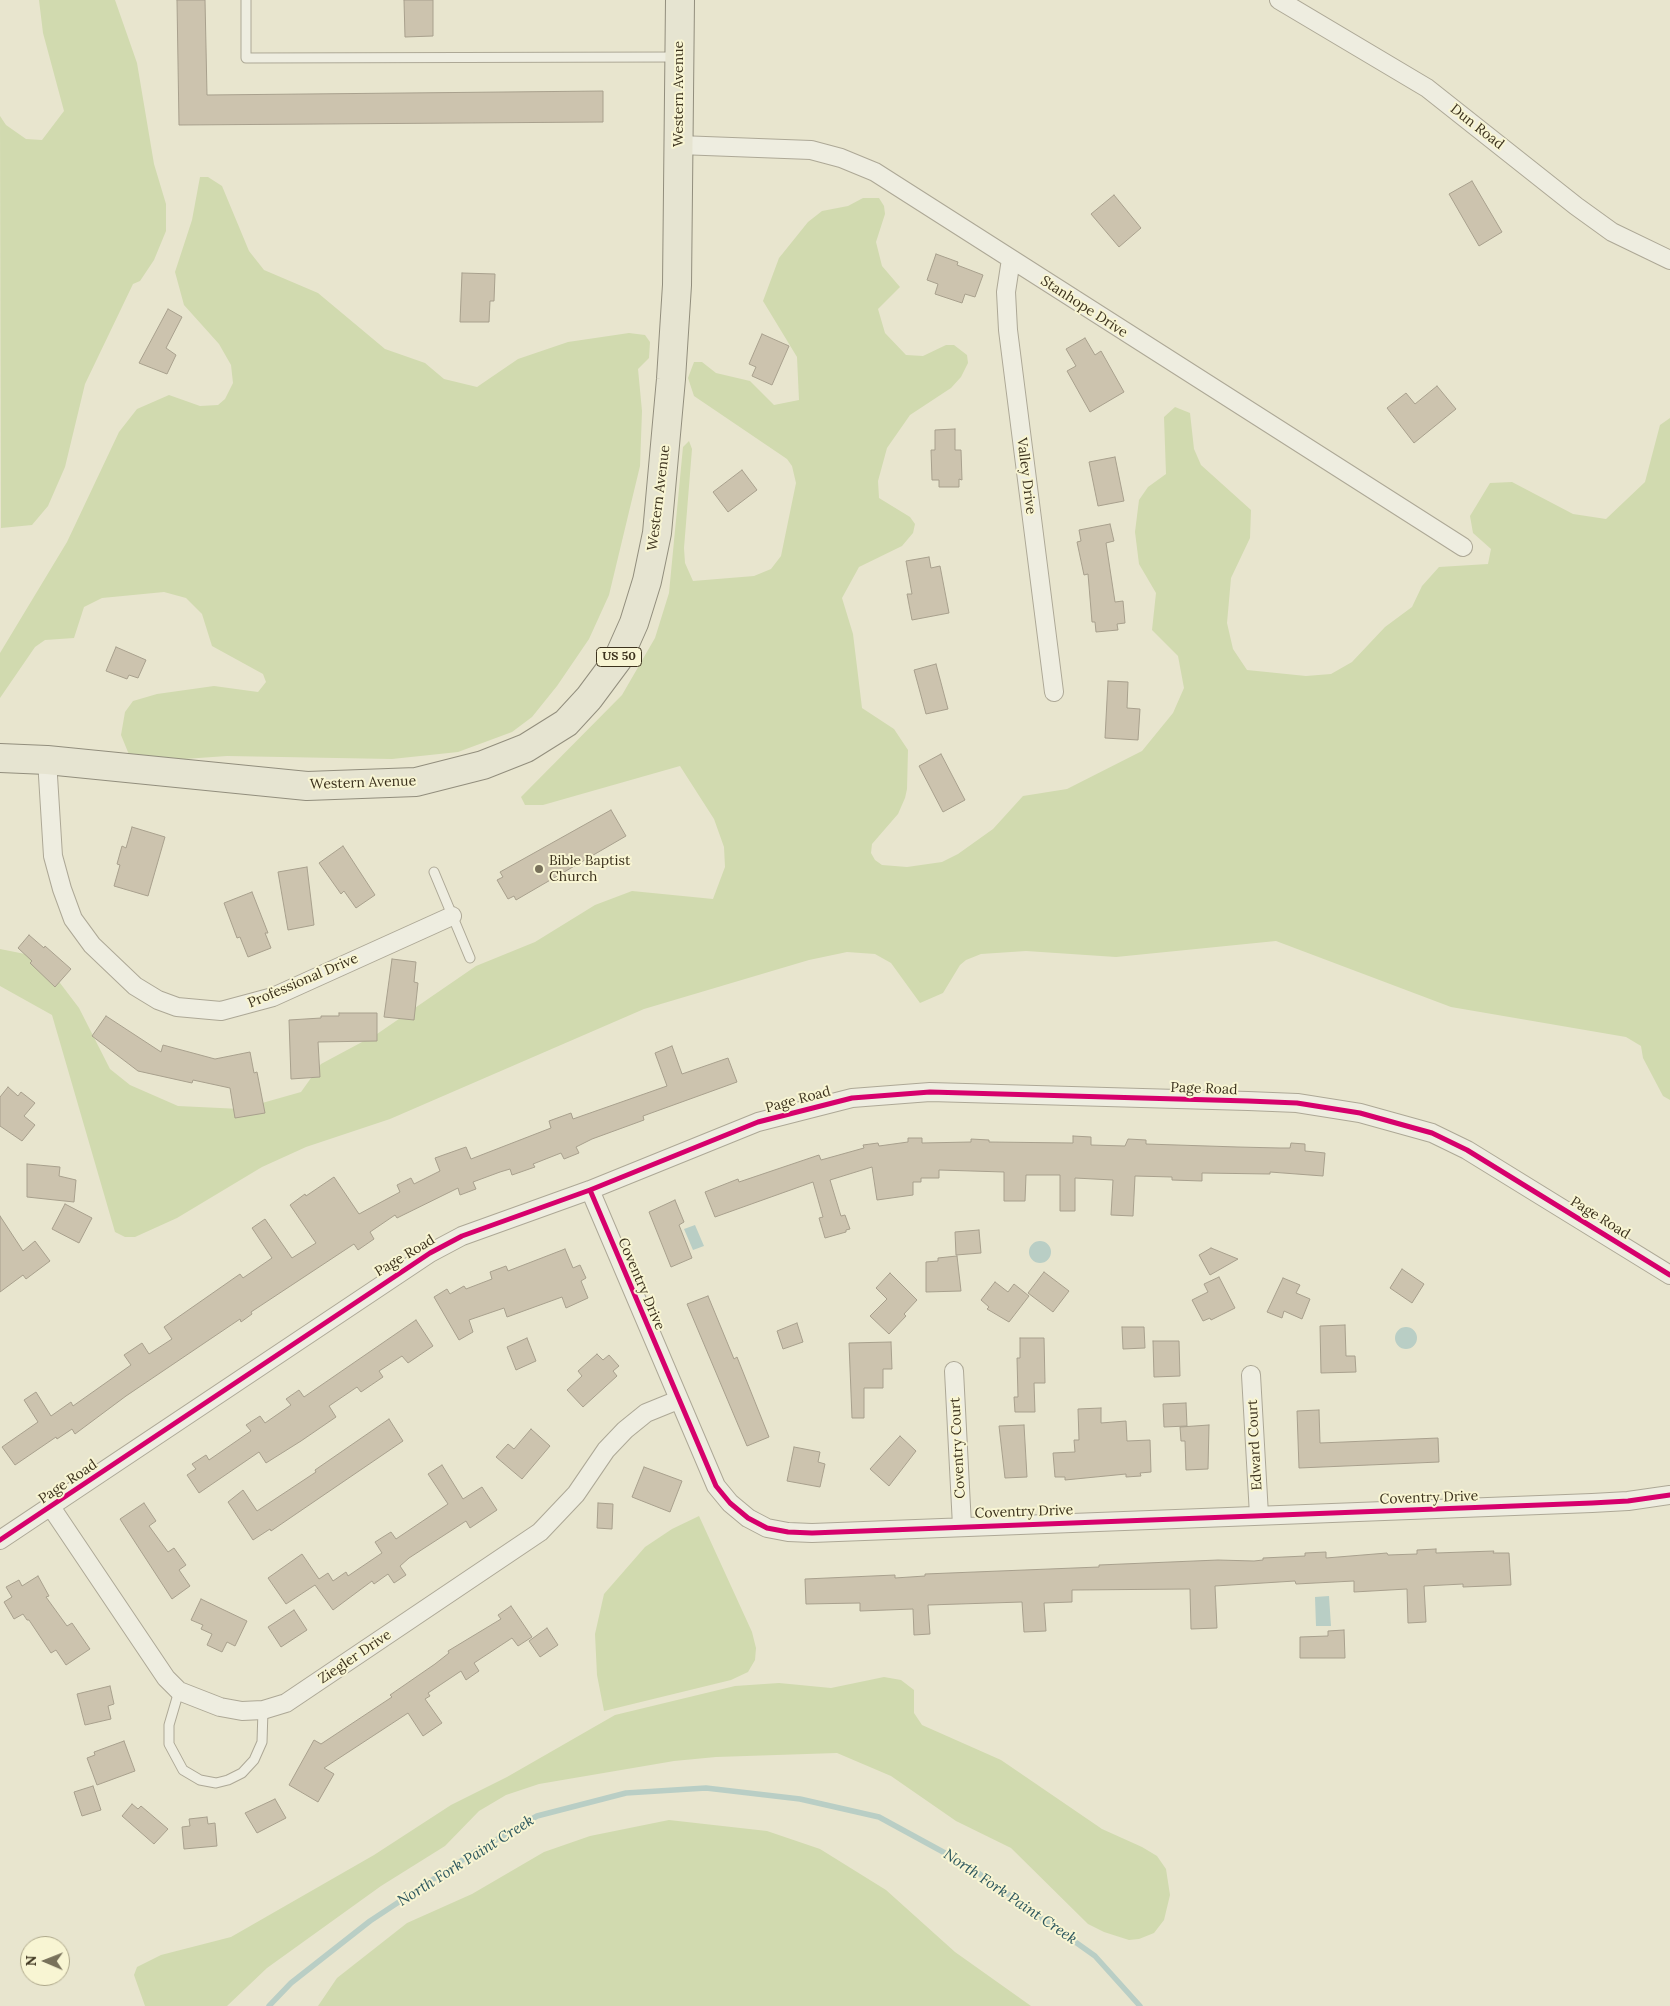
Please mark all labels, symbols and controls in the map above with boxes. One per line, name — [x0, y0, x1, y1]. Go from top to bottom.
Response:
street label: Western Avenue — [671, 41, 687, 147]
street label: Dun Road — [1447, 101, 1507, 153]
street label: Stanhope Drive — [1037, 273, 1131, 341]
street label: Valley Drive — [1013, 437, 1039, 515]
street label: Western Avenue — [644, 444, 674, 552]
road number: US 50 — [596, 648, 642, 666]
street label: Western Avenue — [310, 773, 416, 793]
place label: Bible Baptist Church — [549, 853, 630, 886]
marker: Bible Baptist Church — [533, 863, 545, 875]
street label: Professional Drive — [245, 950, 361, 1012]
street label: Page Road — [1170, 1079, 1238, 1099]
street label: Page Road — [763, 1083, 833, 1117]
street label: Page Road — [1567, 1193, 1633, 1243]
street label: Page Road — [372, 1232, 438, 1280]
street label: Coventry Drive — [614, 1235, 668, 1333]
street label: Coventry Court — [947, 1397, 969, 1499]
street label: Edward Court — [1244, 1399, 1266, 1491]
street label: Page Road — [36, 1456, 100, 1508]
street label: Coventry Drive — [1379, 1488, 1479, 1508]
street label: Coventry Drive — [974, 1502, 1074, 1522]
street label: Ziegler Drive — [315, 1626, 395, 1688]
water label: North Fork Paint Creek — [395, 1812, 537, 1910]
water label: North Fork Paint Creek — [940, 1846, 1080, 1948]
north arrow — [20, 1936, 70, 1986]
text: N — [22, 1955, 40, 1966]

